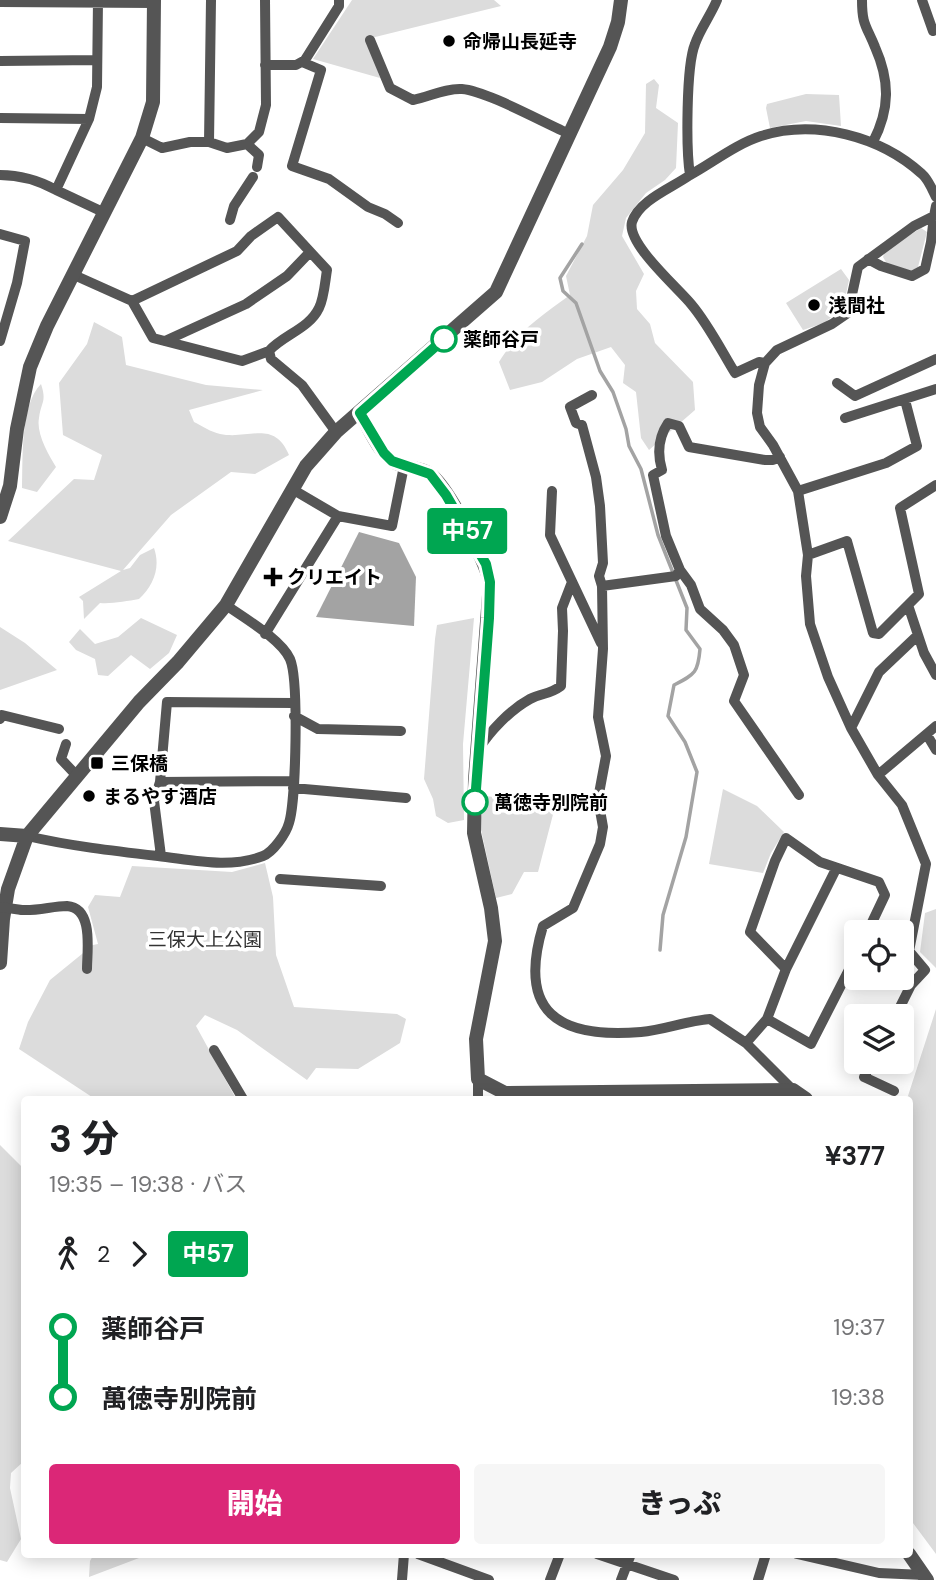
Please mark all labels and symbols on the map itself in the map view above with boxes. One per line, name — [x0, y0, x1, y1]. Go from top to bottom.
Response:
place label: 命帰山長延寺 — [463, 29, 577, 54]
marker: 命帰山長延寺 — [441, 33, 457, 49]
place label: 浅間社 — [828, 293, 885, 318]
marker: 浅間社 — [806, 297, 822, 313]
marker: 薬師谷戸 — [431, 326, 457, 352]
place label: 薬師谷戸 — [463, 327, 539, 352]
line badge: 中57 — [427, 508, 507, 554]
place label: クリエイト — [287, 565, 382, 590]
marker: クリエイト — [265, 569, 281, 585]
place label: 三保橋 — [111, 751, 168, 776]
marker: 三保橋 — [89, 755, 105, 771]
place label: まるやす酒店 — [103, 784, 217, 809]
marker: まるやす酒店 — [81, 788, 97, 804]
marker: 萬徳寺別院前 — [462, 789, 488, 815]
place label: 萬徳寺別院前 — [494, 790, 608, 815]
park label: 三保大上公園 — [148, 927, 262, 952]

